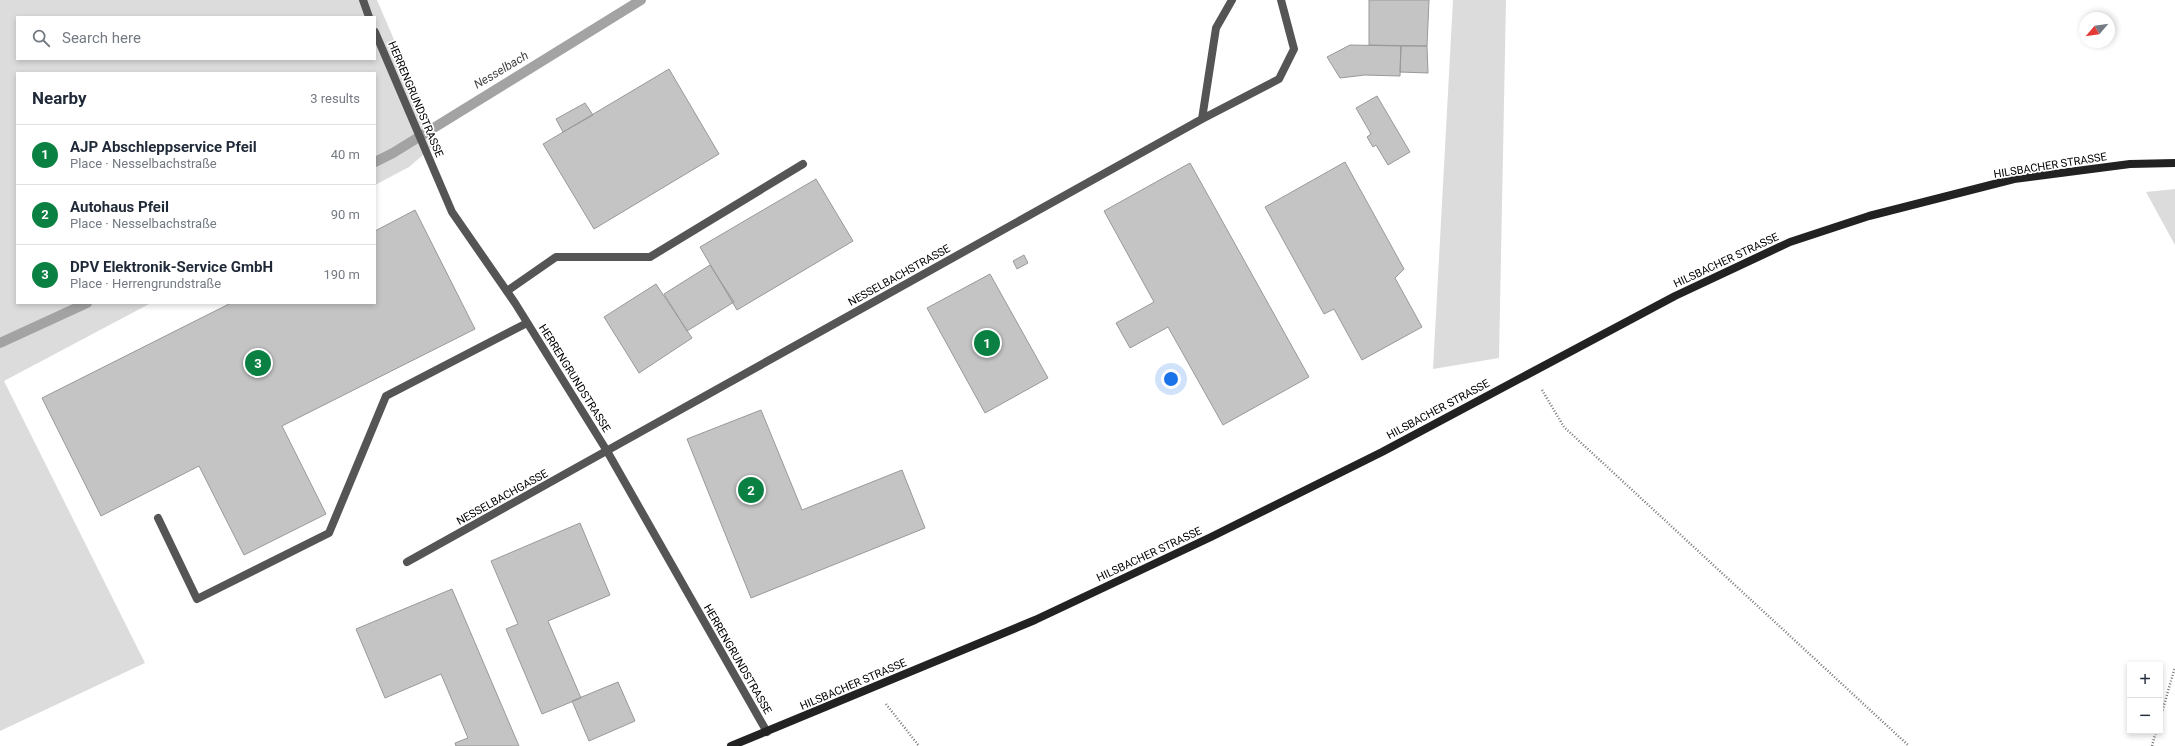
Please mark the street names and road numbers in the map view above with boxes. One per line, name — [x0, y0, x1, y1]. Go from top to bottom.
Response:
street label: HERRENGRUNDSTRASSE — [385, 39, 446, 159]
street label: HILSBACHER STRASSE — [1993, 150, 2108, 181]
street label: HILSBACHER STRASSE — [1672, 230, 1781, 291]
street label: NESSELBACHSTRASSE — [846, 242, 953, 309]
street label: HERRENGRUNDSTRASSE — [536, 322, 613, 435]
street label: HILSBACHER STRASSE — [1385, 377, 1492, 442]
street label: NESSELBACHGASSE — [454, 467, 550, 528]
street label: HILSBACHER STRASSE — [1095, 524, 1204, 585]
street label: HERRENGRUNDSTRASSE — [701, 602, 774, 716]
street label: HILSBACHER STRASSE — [798, 656, 908, 713]

